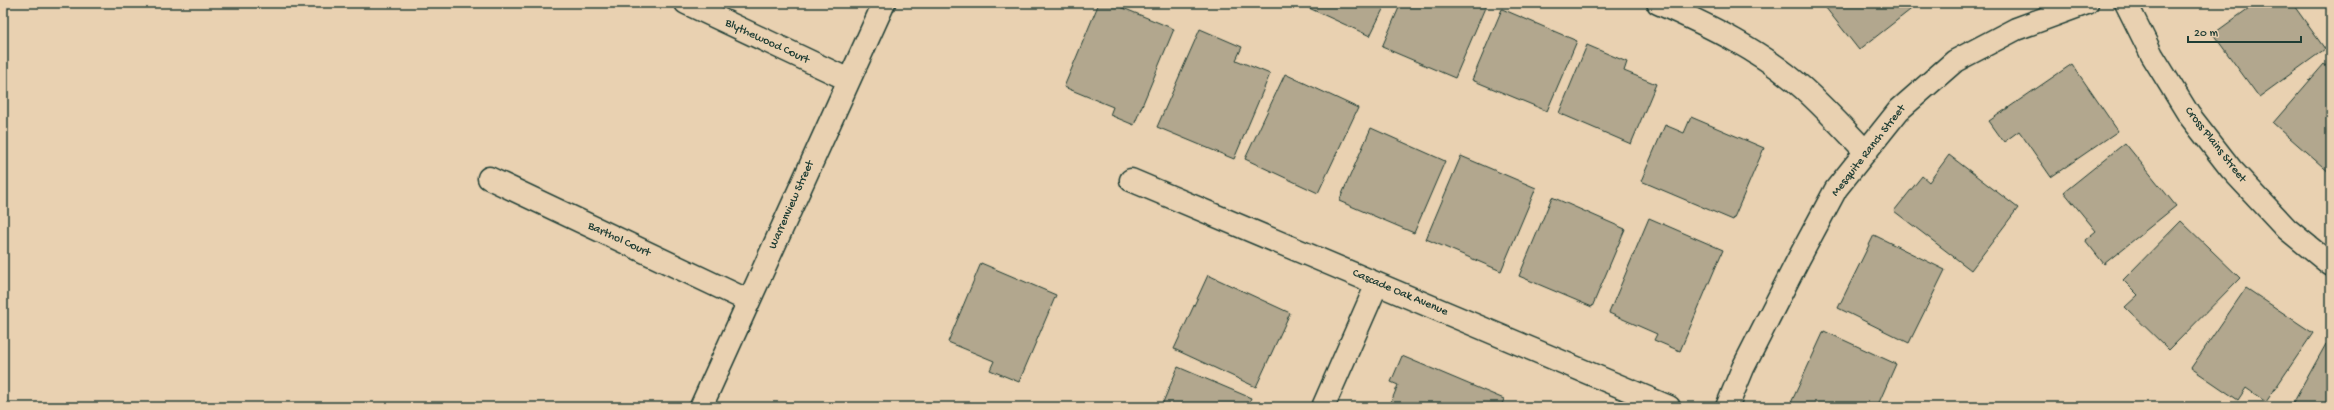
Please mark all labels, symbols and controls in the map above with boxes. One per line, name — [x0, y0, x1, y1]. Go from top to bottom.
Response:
street label: Blythewood Court — [722, 16, 812, 68]
scale bar — [2188, 18, 2301, 44]
text: 20 m — [2194, 27, 2219, 41]
street label: Mesquite Ranch Street — [1829, 102, 1910, 200]
street label: Cross Plains Street — [2181, 104, 2250, 186]
street label: Warrenview Street — [766, 158, 818, 251]
street label: Barthol Court — [584, 219, 654, 261]
street label: Cascade Oak Avenue — [1350, 267, 1451, 320]

